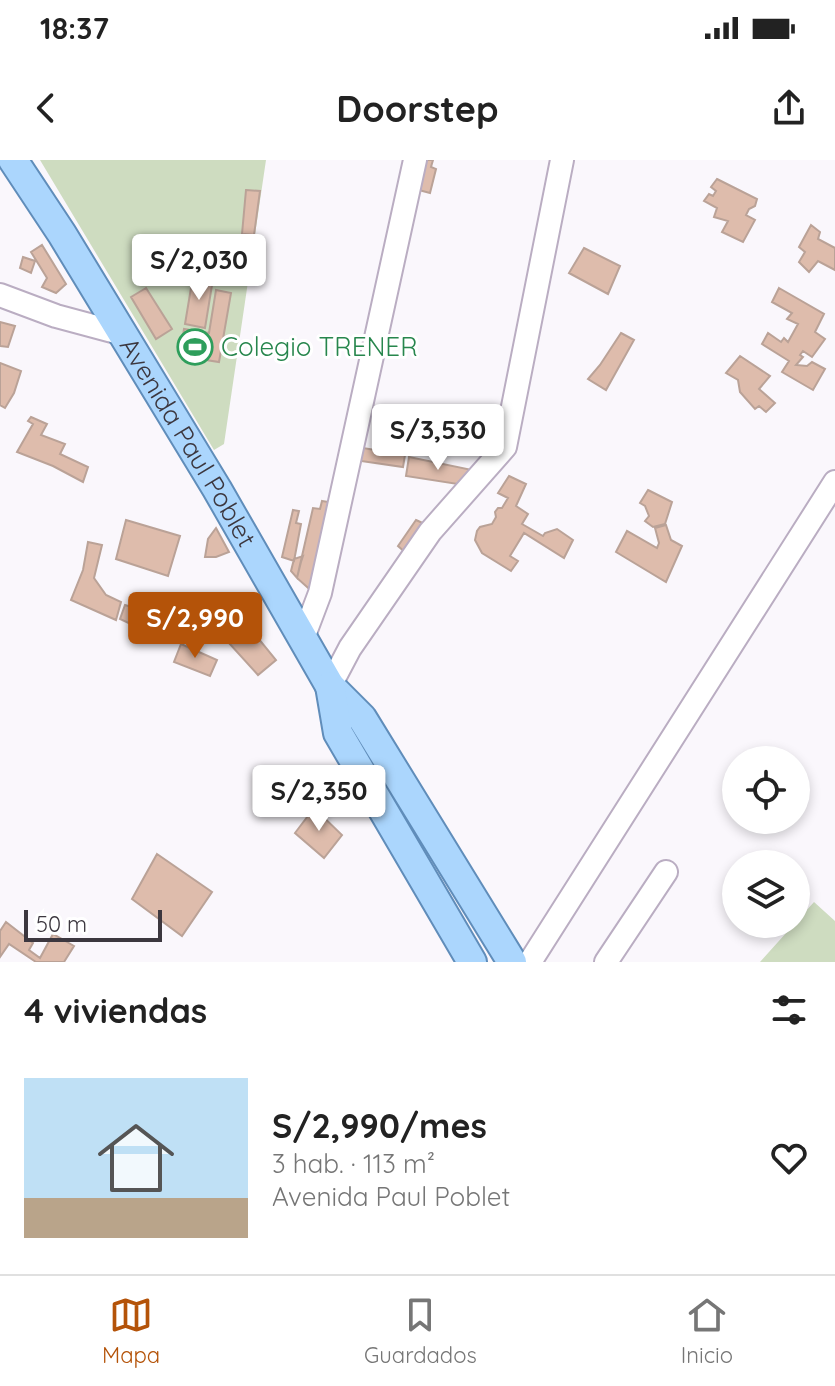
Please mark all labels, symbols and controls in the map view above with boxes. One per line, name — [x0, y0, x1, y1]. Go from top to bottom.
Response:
text: 18:37 — [40, 9, 109, 47]
icon: back — [24, 86, 68, 130]
text: Doorstep — [336, 86, 499, 131]
icon: share — [767, 86, 811, 130]
pin: S/2,030 — [125, 234, 273, 302]
text: S/2,030 — [150, 243, 248, 276]
sports icon: Colegio TRENER — [176, 328, 214, 366]
place label: Colegio TRENER — [221, 330, 418, 363]
street label: Avenida Paul Poblet — [113, 331, 264, 553]
pin: S/3,530 — [364, 404, 512, 472]
text: S/3,530 — [390, 413, 486, 446]
pin: S/2,990 — [121, 592, 269, 660]
text: S/2,990 — [146, 601, 244, 634]
map controls — [722, 746, 810, 938]
button: locate — [722, 746, 810, 834]
pin: S/2,350 — [245, 765, 393, 833]
text: S/2,350 — [270, 774, 368, 807]
button: layers — [722, 850, 810, 938]
scale bar — [24, 906, 162, 942]
text: 50 m — [36, 910, 87, 938]
icon: filters — [767, 988, 811, 1032]
text: 4 viviendas — [24, 989, 207, 1032]
text: S/2,990/mes — [272, 1104, 487, 1147]
icon: home — [88, 1110, 184, 1206]
icon: heart — [767, 1136, 811, 1180]
text: 3 hab. · 113 m² — [272, 1147, 435, 1180]
text: Avenida Paul Poblet — [272, 1180, 510, 1213]
tab: Mapa — [102, 1293, 160, 1369]
tab: Guardados — [364, 1293, 477, 1369]
tab: Inicio — [681, 1293, 733, 1369]

